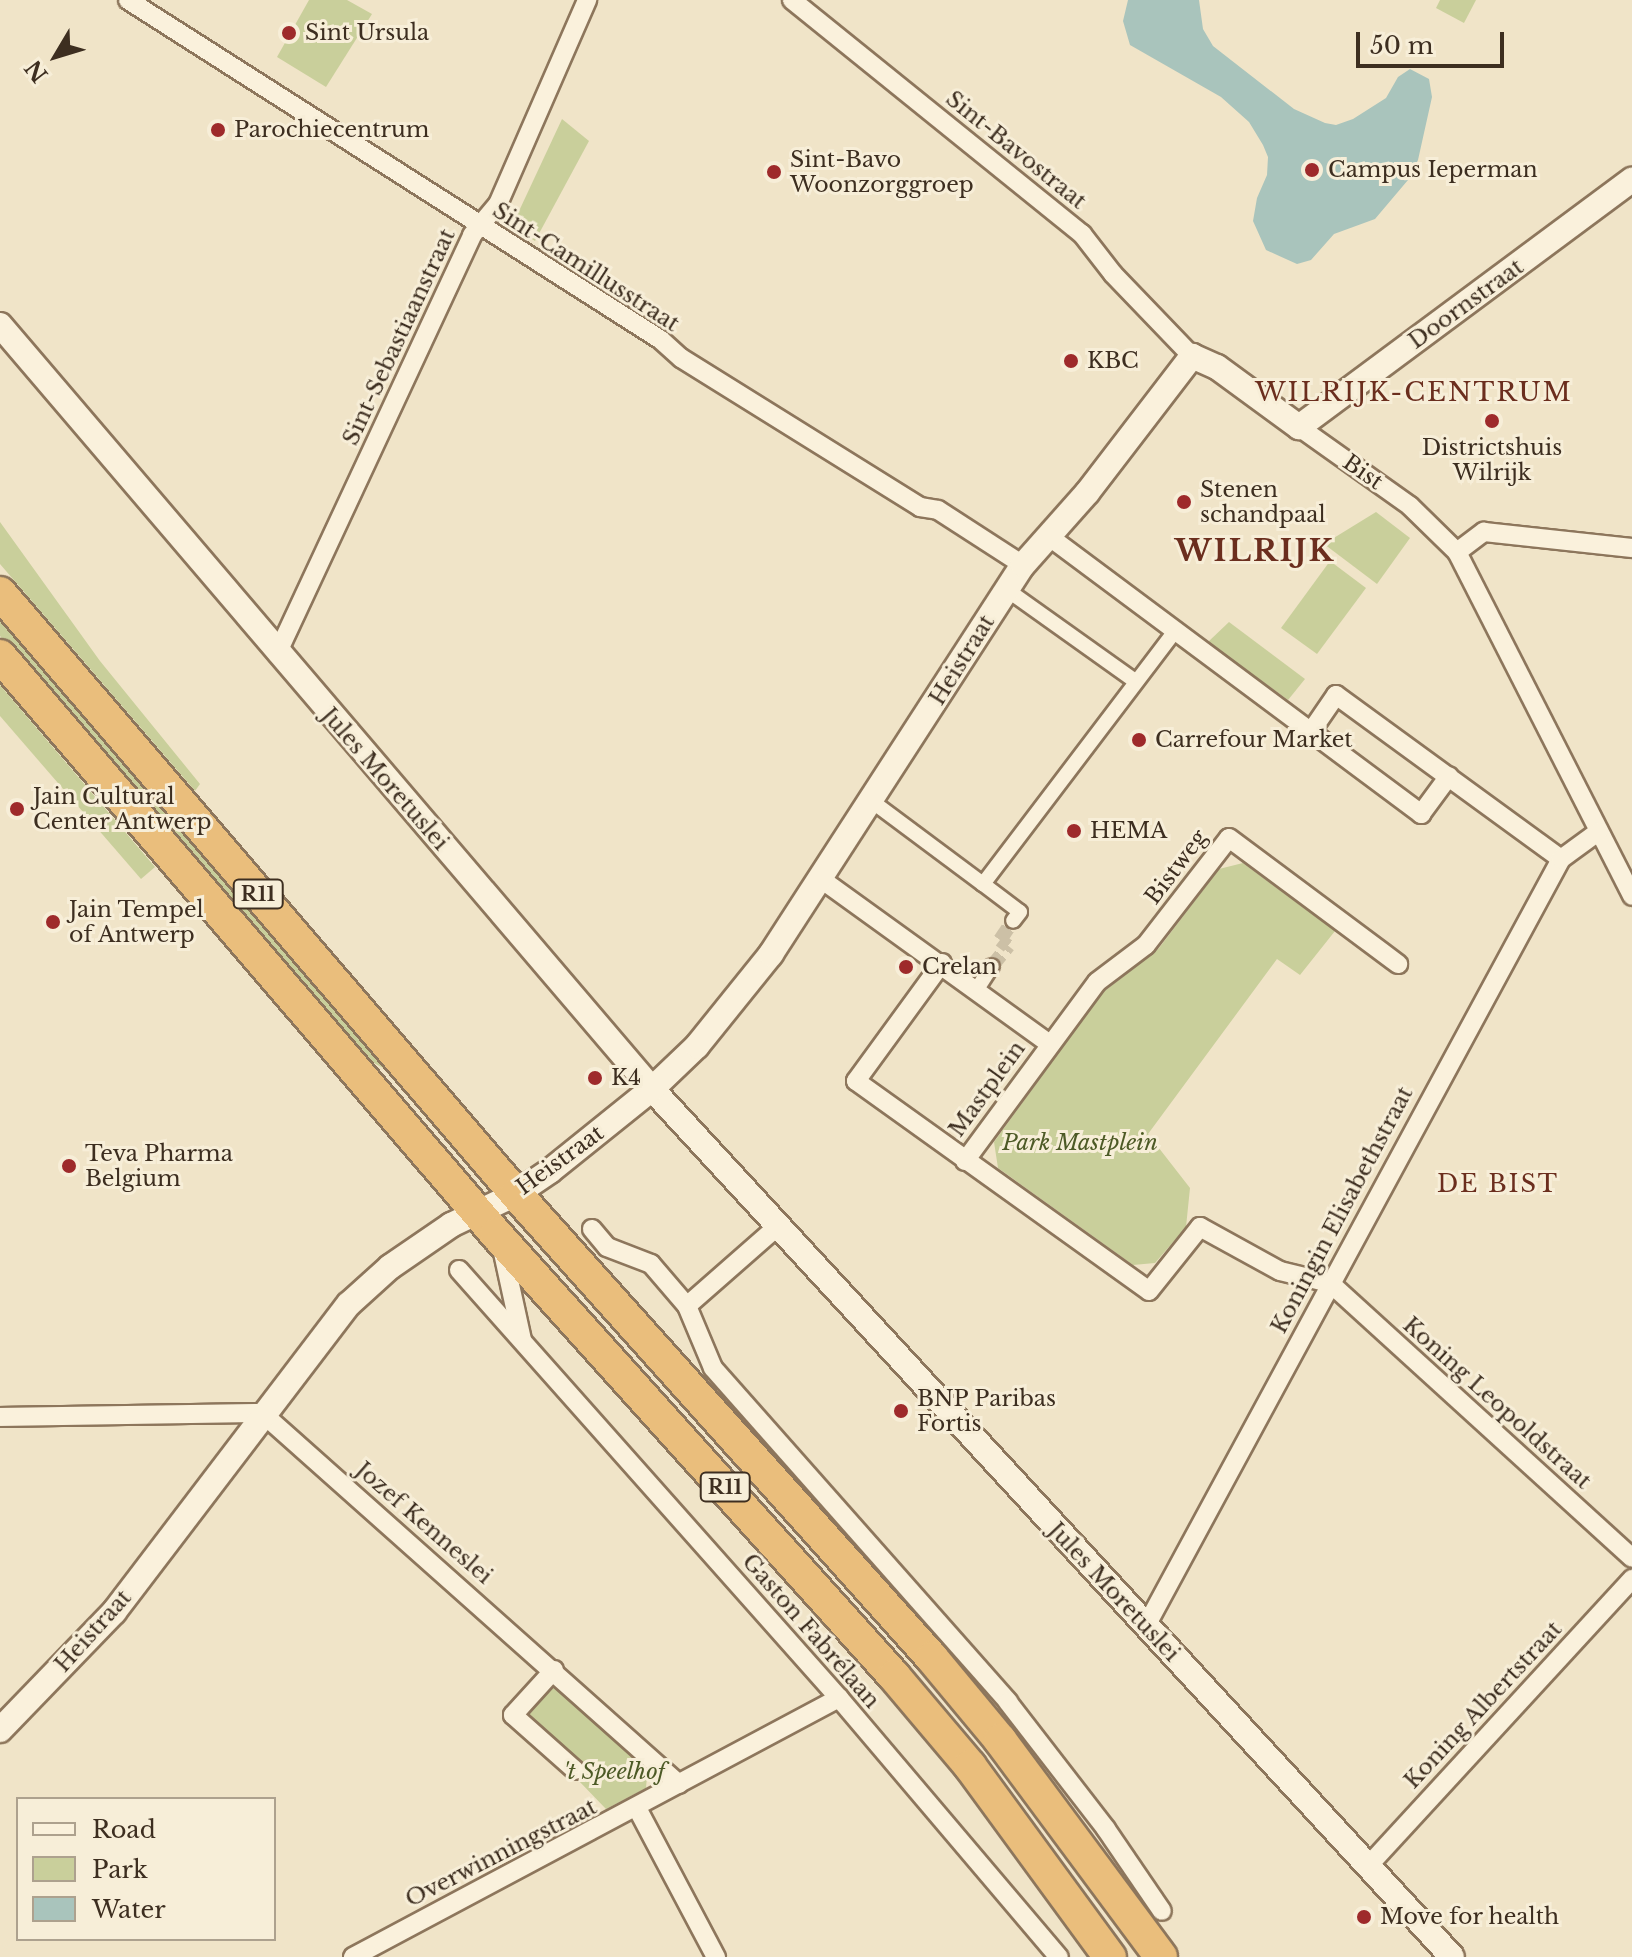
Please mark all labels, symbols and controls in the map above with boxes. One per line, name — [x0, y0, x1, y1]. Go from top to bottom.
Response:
north arrow — [16, 16, 96, 96]
scale bar — [1360, 16, 1508, 66]
place label: Sint Ursula — [305, 20, 429, 46]
marker: Sint Ursula — [280, 24, 298, 42]
text: 50 m — [1370, 31, 1433, 60]
text: N — [20, 55, 54, 88]
street label: Sint-Bavostraat — [941, 85, 1091, 215]
place label: Parochiecentrum — [234, 117, 429, 143]
marker: Parochiecentrum — [209, 121, 227, 139]
place label: Sint-Bavo Woonzorggroep — [790, 146, 974, 198]
place label: Campus Ieperman — [1328, 157, 1538, 183]
marker: Campus Ieperman — [1303, 161, 1321, 179]
marker: Sint-Bavo Woonzorggroep — [765, 163, 783, 181]
street label: Sint-Camillusstraat — [488, 197, 684, 337]
street label: Sint-Sebastiaanstraat — [337, 225, 461, 449]
street label: Doornstraat — [1403, 254, 1529, 354]
place label: KBC — [1087, 348, 1139, 374]
marker: KBC — [1062, 352, 1080, 370]
district label: WILRIJK-CENTRUM — [1255, 377, 1573, 409]
marker: Districtshuis Wilrijk — [1483, 412, 1501, 430]
place label: Districtshuis Wilrijk — [1422, 434, 1562, 486]
street label: Bist — [1338, 449, 1388, 495]
place label: Stenen schandpaal — [1200, 476, 1326, 528]
marker: Stenen schandpaal — [1175, 493, 1193, 511]
district label: WILRIJK — [1175, 533, 1335, 569]
street label: Heistraat — [924, 610, 1000, 710]
street label: Jules Moretuslei — [316, 702, 454, 856]
place label: Carrefour Market — [1155, 727, 1353, 753]
marker: Carrefour Market — [1130, 731, 1148, 749]
place label: Jain Cultural Center Antwerp — [33, 783, 213, 834]
marker: Jain Cultural Center Antwerp — [8, 800, 26, 818]
place label: HEMA — [1090, 818, 1167, 844]
marker: HEMA — [1065, 822, 1083, 840]
street label: Bistweg — [1139, 824, 1213, 910]
road number: R11 — [232, 878, 284, 910]
place label: Jain Tempel of Antwerp — [69, 896, 204, 948]
marker: Jain Tempel of Antwerp — [44, 913, 62, 931]
place label: Crelan — [922, 954, 997, 980]
marker: Crelan — [897, 958, 915, 976]
street label: Mastplein — [943, 1036, 1031, 1142]
place label: K4 — [611, 1065, 641, 1091]
marker: K4 — [586, 1069, 604, 1087]
street label: Koningin Elisabethstraat — [1266, 1082, 1418, 1338]
street label: Heistraat — [511, 1120, 609, 1200]
park label: Park Mastplein — [1002, 1130, 1158, 1156]
place label: Teva Pharma Belgium — [85, 1140, 233, 1192]
marker: Teva Pharma Belgium — [60, 1157, 78, 1175]
district label: DE BIST — [1437, 1170, 1559, 1198]
street label: Koning Leopoldstraat — [1398, 1312, 1596, 1494]
place label: BNP Paribas Fortis — [917, 1385, 1057, 1436]
marker: BNP Paribas Fortis — [892, 1402, 910, 1420]
street label: Jozef Kenneslei — [350, 1457, 498, 1589]
road number: R11 — [699, 1471, 751, 1503]
street label: Jules Moretuslei — [1043, 1517, 1185, 1667]
street label: Gaston Fabrélaan — [737, 1549, 885, 1713]
street label: Heistraat — [49, 1584, 137, 1678]
street label: Koning Albertstraat — [1398, 1616, 1568, 1794]
park label: 't Speelhof — [563, 1759, 665, 1785]
street label: Overwinningstraat — [401, 1793, 601, 1913]
legend — [16, 1797, 276, 1941]
text: Road — [92, 1815, 156, 1844]
text: Park — [92, 1855, 148, 1884]
text: Water — [92, 1895, 166, 1924]
place label: Move for health — [1380, 1904, 1560, 1930]
marker: Move for health — [1355, 1908, 1373, 1926]

